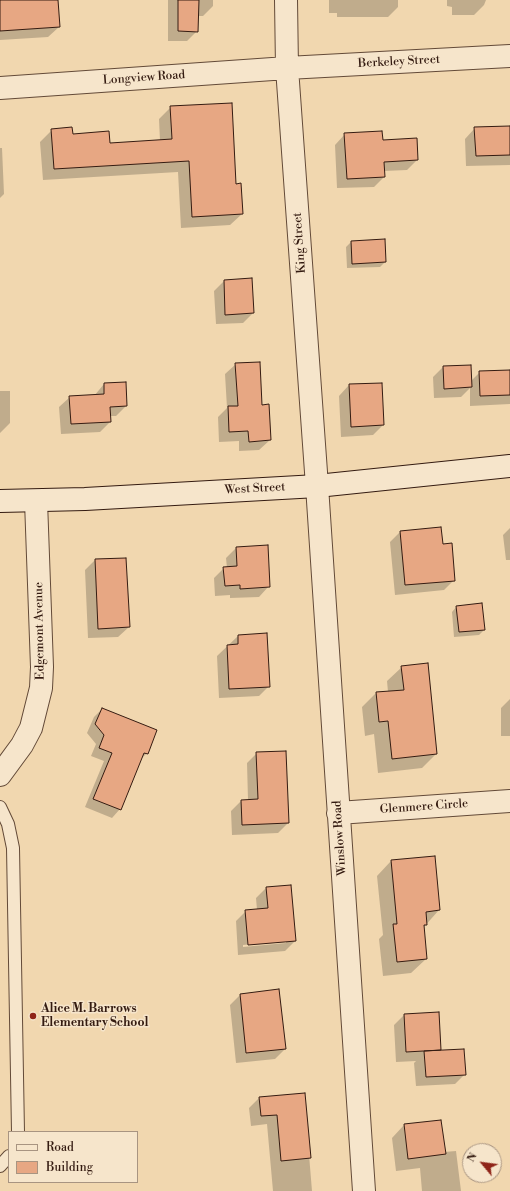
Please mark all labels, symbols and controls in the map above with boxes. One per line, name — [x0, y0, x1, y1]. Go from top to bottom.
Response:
street label: Berkeley Street — [358, 53, 440, 71]
street label: Longview Road — [102, 68, 186, 88]
street label: King Street — [291, 212, 309, 274]
street label: West Street — [224, 480, 286, 498]
street label: Edgemont Avenue — [32, 582, 48, 680]
street label: Glenmere Circle — [379, 797, 469, 817]
street label: Winslow Road — [330, 800, 350, 876]
place label: Alice M. Barrows Elementary School — [41, 1002, 148, 1030]
marker: Alice M. Barrows Elementary School — [28, 1011, 38, 1021]
legend — [8, 1131, 138, 1183]
text: Road — [46, 1140, 74, 1155]
north arrow — [462, 1143, 502, 1183]
text: N — [464, 1150, 481, 1165]
text: Building — [46, 1160, 93, 1175]

